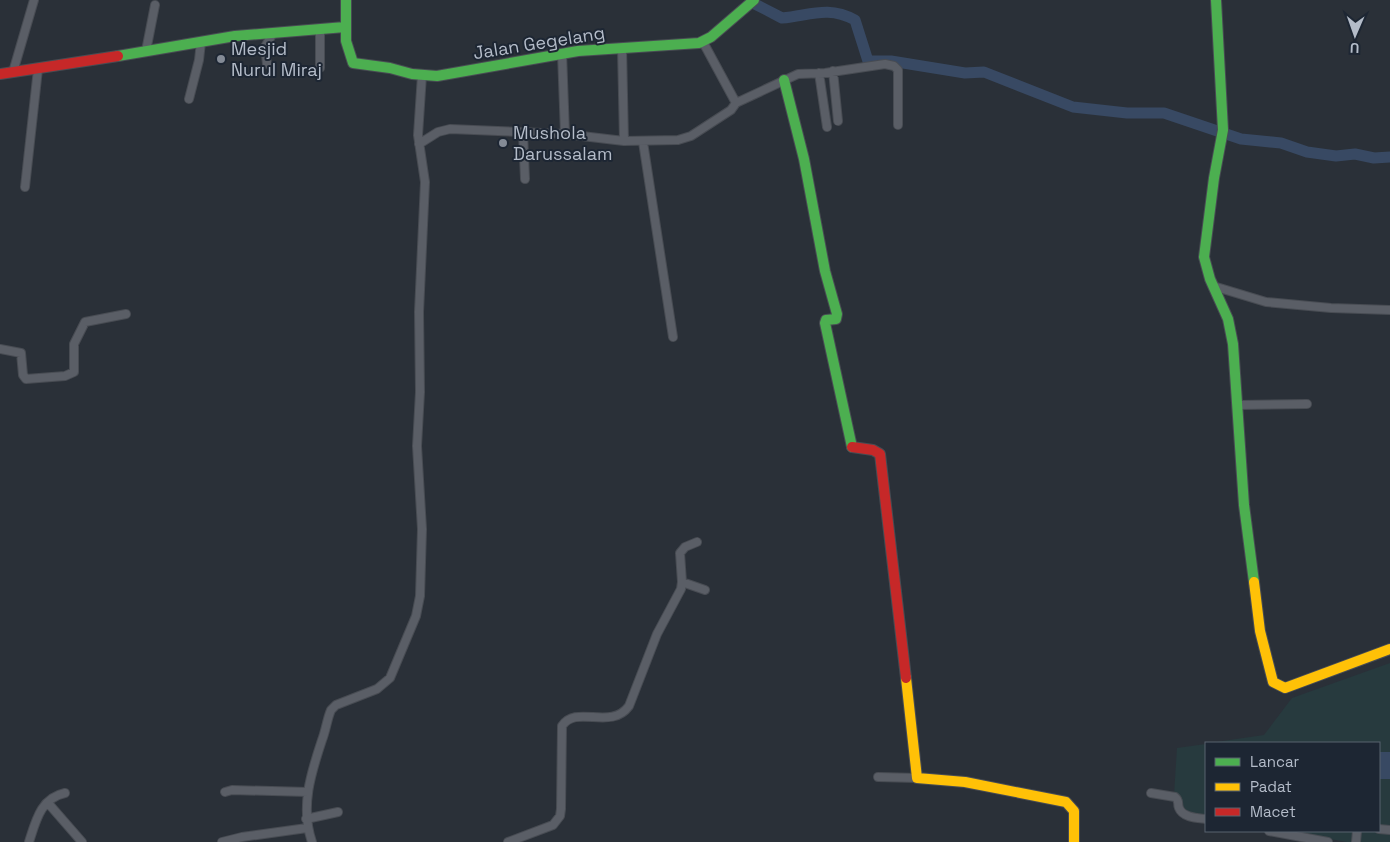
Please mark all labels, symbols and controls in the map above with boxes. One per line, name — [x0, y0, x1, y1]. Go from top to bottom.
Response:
north arrow — [1330, 10, 1380, 60]
street label: Jalan Gegelang — [471, 21, 606, 64]
place label: Mesjid Nurul Miraj — [231, 37, 322, 81]
text: U — [1350, 39, 1360, 57]
marker: Mesjid Nurul Miraj — [215, 53, 227, 65]
place label: Mushola Darussalam — [513, 121, 613, 165]
marker: Mushola Darussalam — [497, 137, 509, 149]
legend — [1205, 742, 1380, 832]
text: Lancar — [1250, 752, 1300, 771]
text: Padat — [1250, 777, 1292, 796]
text: Macet — [1250, 802, 1296, 821]

